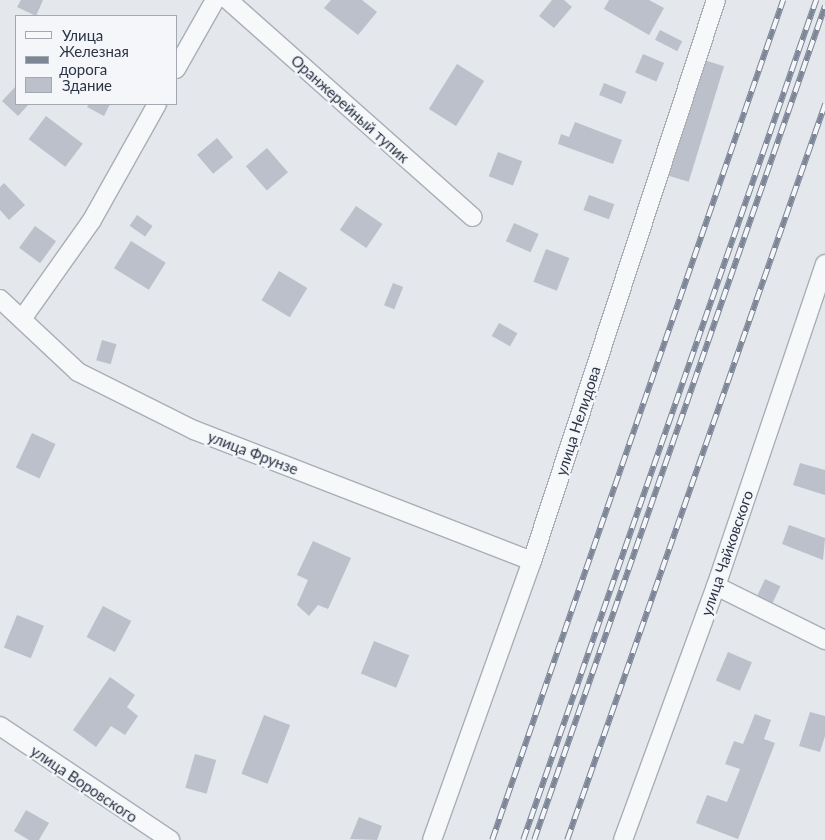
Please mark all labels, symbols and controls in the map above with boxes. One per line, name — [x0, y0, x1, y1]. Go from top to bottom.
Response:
legend — [15, 15, 178, 105]
text: Улица — [62, 26, 103, 44]
text: Железная дорога — [59, 42, 129, 78]
street label: Оранжерейный тупик — [287, 51, 413, 167]
text: Здание — [62, 76, 112, 94]
street label: улица Нелидова — [552, 364, 604, 478]
street label: улица Фрунзе — [205, 427, 301, 479]
street label: улица Чайковского — [697, 488, 757, 618]
street label: улица Воровского — [27, 742, 141, 826]

